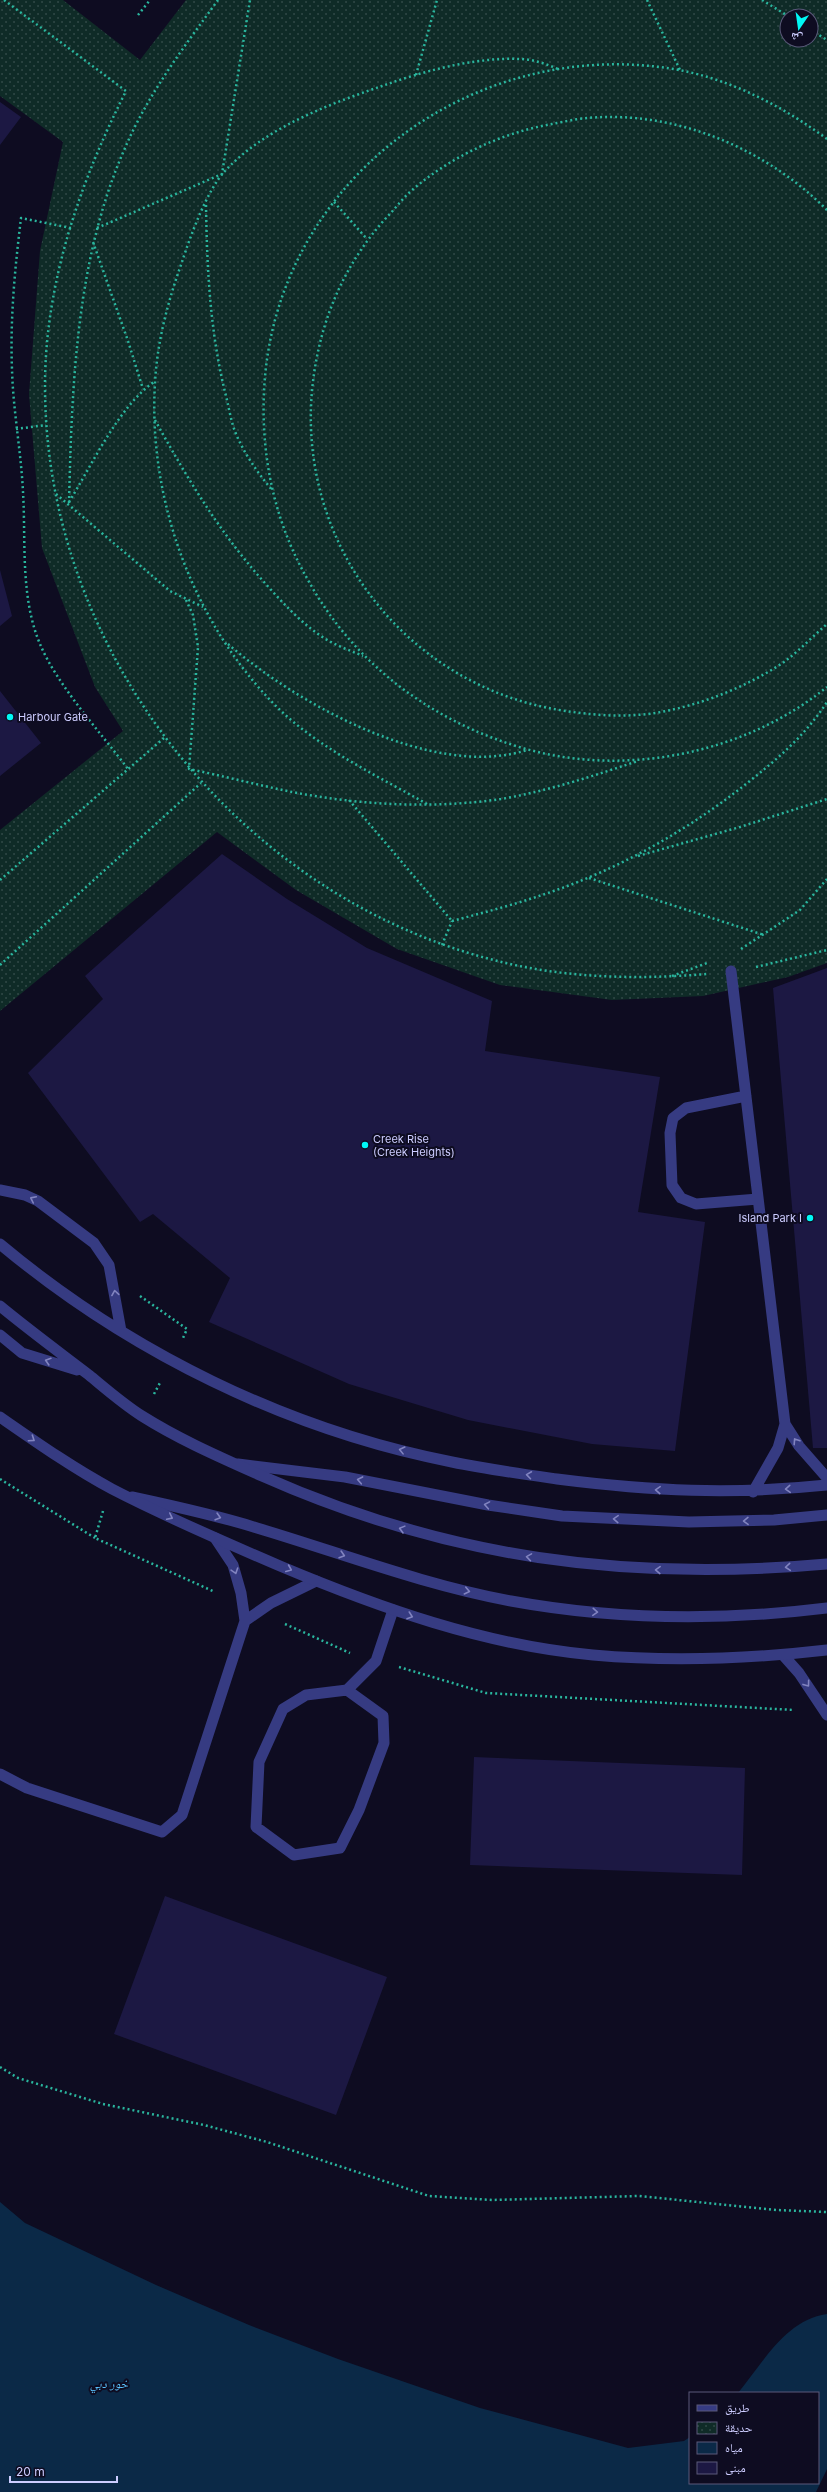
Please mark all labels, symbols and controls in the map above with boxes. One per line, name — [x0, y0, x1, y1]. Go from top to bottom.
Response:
north arrow — [779, 8, 819, 48]
text: ش — [789, 29, 804, 46]
place label: Harbour Gate — [18, 710, 88, 724]
marker: Harbour Gate — [5, 712, 15, 722]
place label: Creek Rise (Creek Heights) — [373, 1132, 455, 1159]
marker: Creek Rise (Creek Heights) — [360, 1140, 370, 1150]
one-way arrow — [30, 1196, 38, 1204]
place label: Island Park I — [738, 1211, 802, 1225]
marker: Island Park I — [805, 1213, 815, 1223]
one-way arrow — [111, 1290, 120, 1296]
one-way arrow — [44, 1357, 51, 1366]
one-way arrow — [28, 1434, 35, 1442]
one-way arrow — [793, 1438, 801, 1445]
one-way arrow — [399, 1447, 405, 1455]
one-way arrow — [526, 1471, 532, 1480]
one-way arrow — [357, 1476, 363, 1484]
one-way arrow — [785, 1485, 791, 1494]
one-way arrow — [655, 1486, 661, 1495]
one-way arrow — [484, 1501, 490, 1510]
one-way arrow — [165, 1512, 173, 1520]
one-way arrow — [214, 1512, 221, 1521]
one-way arrow — [613, 1514, 619, 1523]
one-way arrow — [743, 1517, 749, 1525]
one-way arrow — [399, 1525, 406, 1533]
one-way arrow — [339, 1550, 346, 1559]
one-way arrow — [526, 1553, 532, 1562]
one-way arrow — [785, 1563, 791, 1572]
one-way arrow — [285, 1565, 292, 1573]
one-way arrow — [655, 1566, 661, 1574]
one-way arrow — [230, 1567, 239, 1574]
one-way arrow — [464, 1586, 471, 1594]
one-way arrow — [592, 1608, 599, 1617]
one-way arrow — [406, 1611, 413, 1619]
one-way arrow — [802, 1679, 809, 1686]
water label: خور دبي — [90, 2376, 128, 2394]
legend — [689, 2392, 819, 2484]
text: طريق — [725, 2400, 750, 2415]
text: حديقة — [725, 2420, 753, 2435]
text: مياه — [725, 2440, 743, 2455]
scale bar — [10, 2458, 117, 2484]
text: مبنى — [725, 2460, 746, 2475]
text: 20 m — [16, 2464, 45, 2479]

